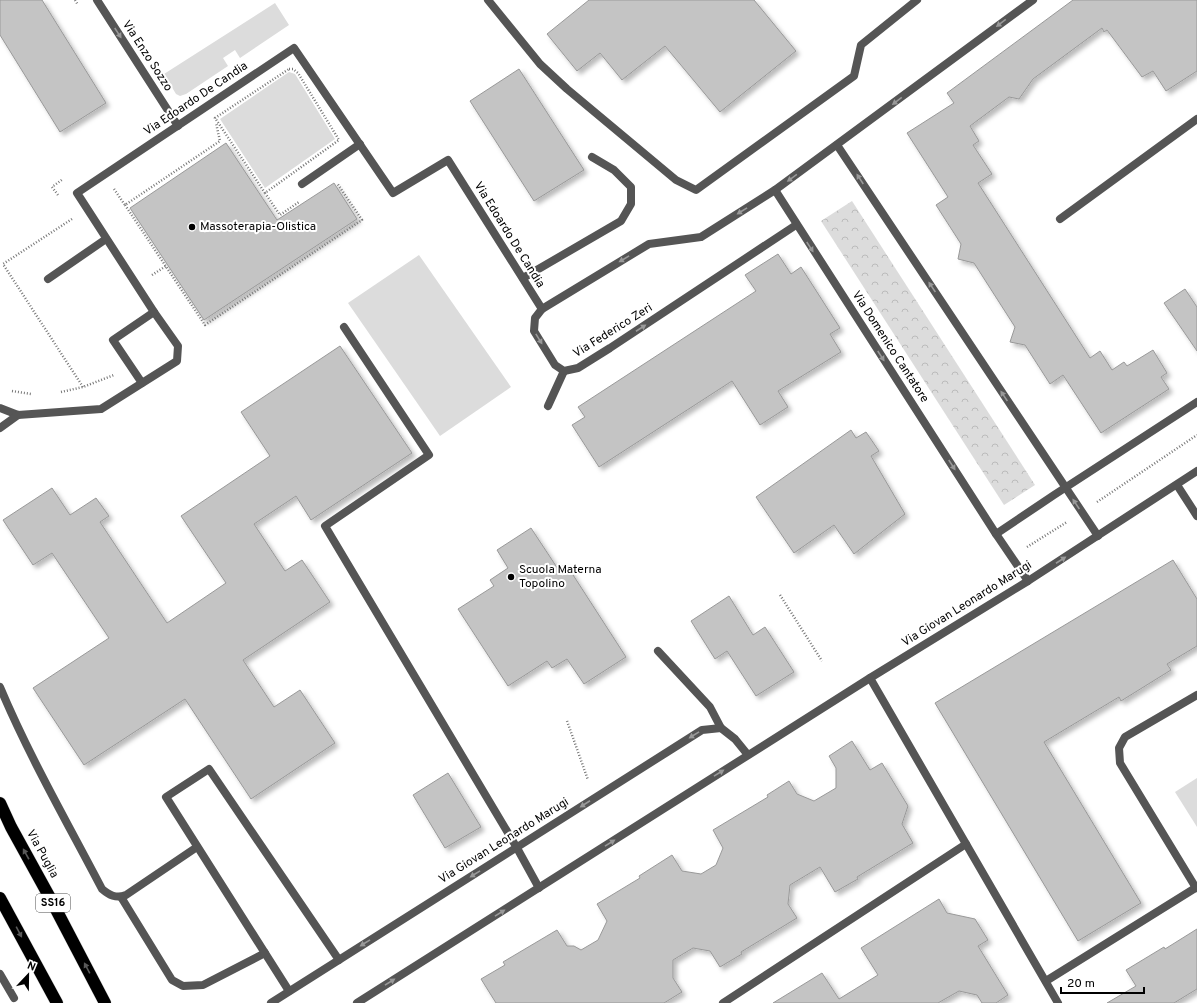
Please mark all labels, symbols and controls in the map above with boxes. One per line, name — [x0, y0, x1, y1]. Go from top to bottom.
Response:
street label: Via Enzo Sozzo — [118, 17, 176, 95]
one-way arrow — [996, 19, 1007, 27]
one-way arrow — [114, 28, 122, 38]
street label: Via Edoardo De Candia — [141, 58, 251, 140]
one-way arrow — [892, 96, 902, 104]
one-way arrow — [787, 173, 798, 182]
one-way arrow — [856, 174, 864, 184]
street label: Via Edoardo De Candia — [470, 179, 548, 291]
one-way arrow — [736, 208, 748, 215]
place label: Massoterapia-Olistica — [200, 219, 316, 235]
marker: Massoterapia-Olistica — [187, 222, 197, 232]
one-way arrow — [807, 241, 814, 253]
one-way arrow — [618, 256, 630, 263]
one-way arrow — [928, 282, 936, 293]
street label: Via Domenico Cantatore — [848, 288, 932, 406]
street label: Via Federico Zeri — [570, 300, 656, 362]
one-way arrow — [635, 324, 647, 331]
one-way arrow — [536, 333, 543, 345]
one-way arrow — [877, 351, 885, 361]
one-way arrow — [1000, 391, 1008, 401]
one-way arrow — [948, 459, 955, 471]
one-way arrow — [1072, 499, 1080, 509]
one-way arrow — [1056, 556, 1066, 564]
street label: Via Giovan Leonardo Marugi — [899, 557, 1035, 651]
place label: Scuola Materna Topolino — [519, 562, 602, 592]
marker: Scuola Materna Topolino — [506, 572, 516, 582]
one-way arrow — [689, 731, 700, 739]
one-way arrow — [714, 770, 725, 777]
street label: Via Giovan Leonardo Marugi — [436, 794, 572, 888]
one-way arrow — [579, 801, 590, 808]
street label: Via Puglia — [22, 827, 62, 881]
one-way arrow — [604, 839, 615, 847]
one-way arrow — [23, 848, 29, 860]
one-way arrow — [470, 870, 480, 878]
road number: SS16 — [36, 894, 70, 912]
one-way arrow — [494, 909, 506, 916]
one-way arrow — [16, 926, 22, 938]
one-way arrow — [359, 940, 371, 947]
north arrow — [8, 955, 48, 995]
text: N — [25, 959, 38, 975]
one-way arrow — [84, 963, 90, 974]
scale bar — [1061, 969, 1144, 995]
text: 20 m — [1067, 976, 1095, 992]
one-way arrow — [385, 978, 395, 986]

